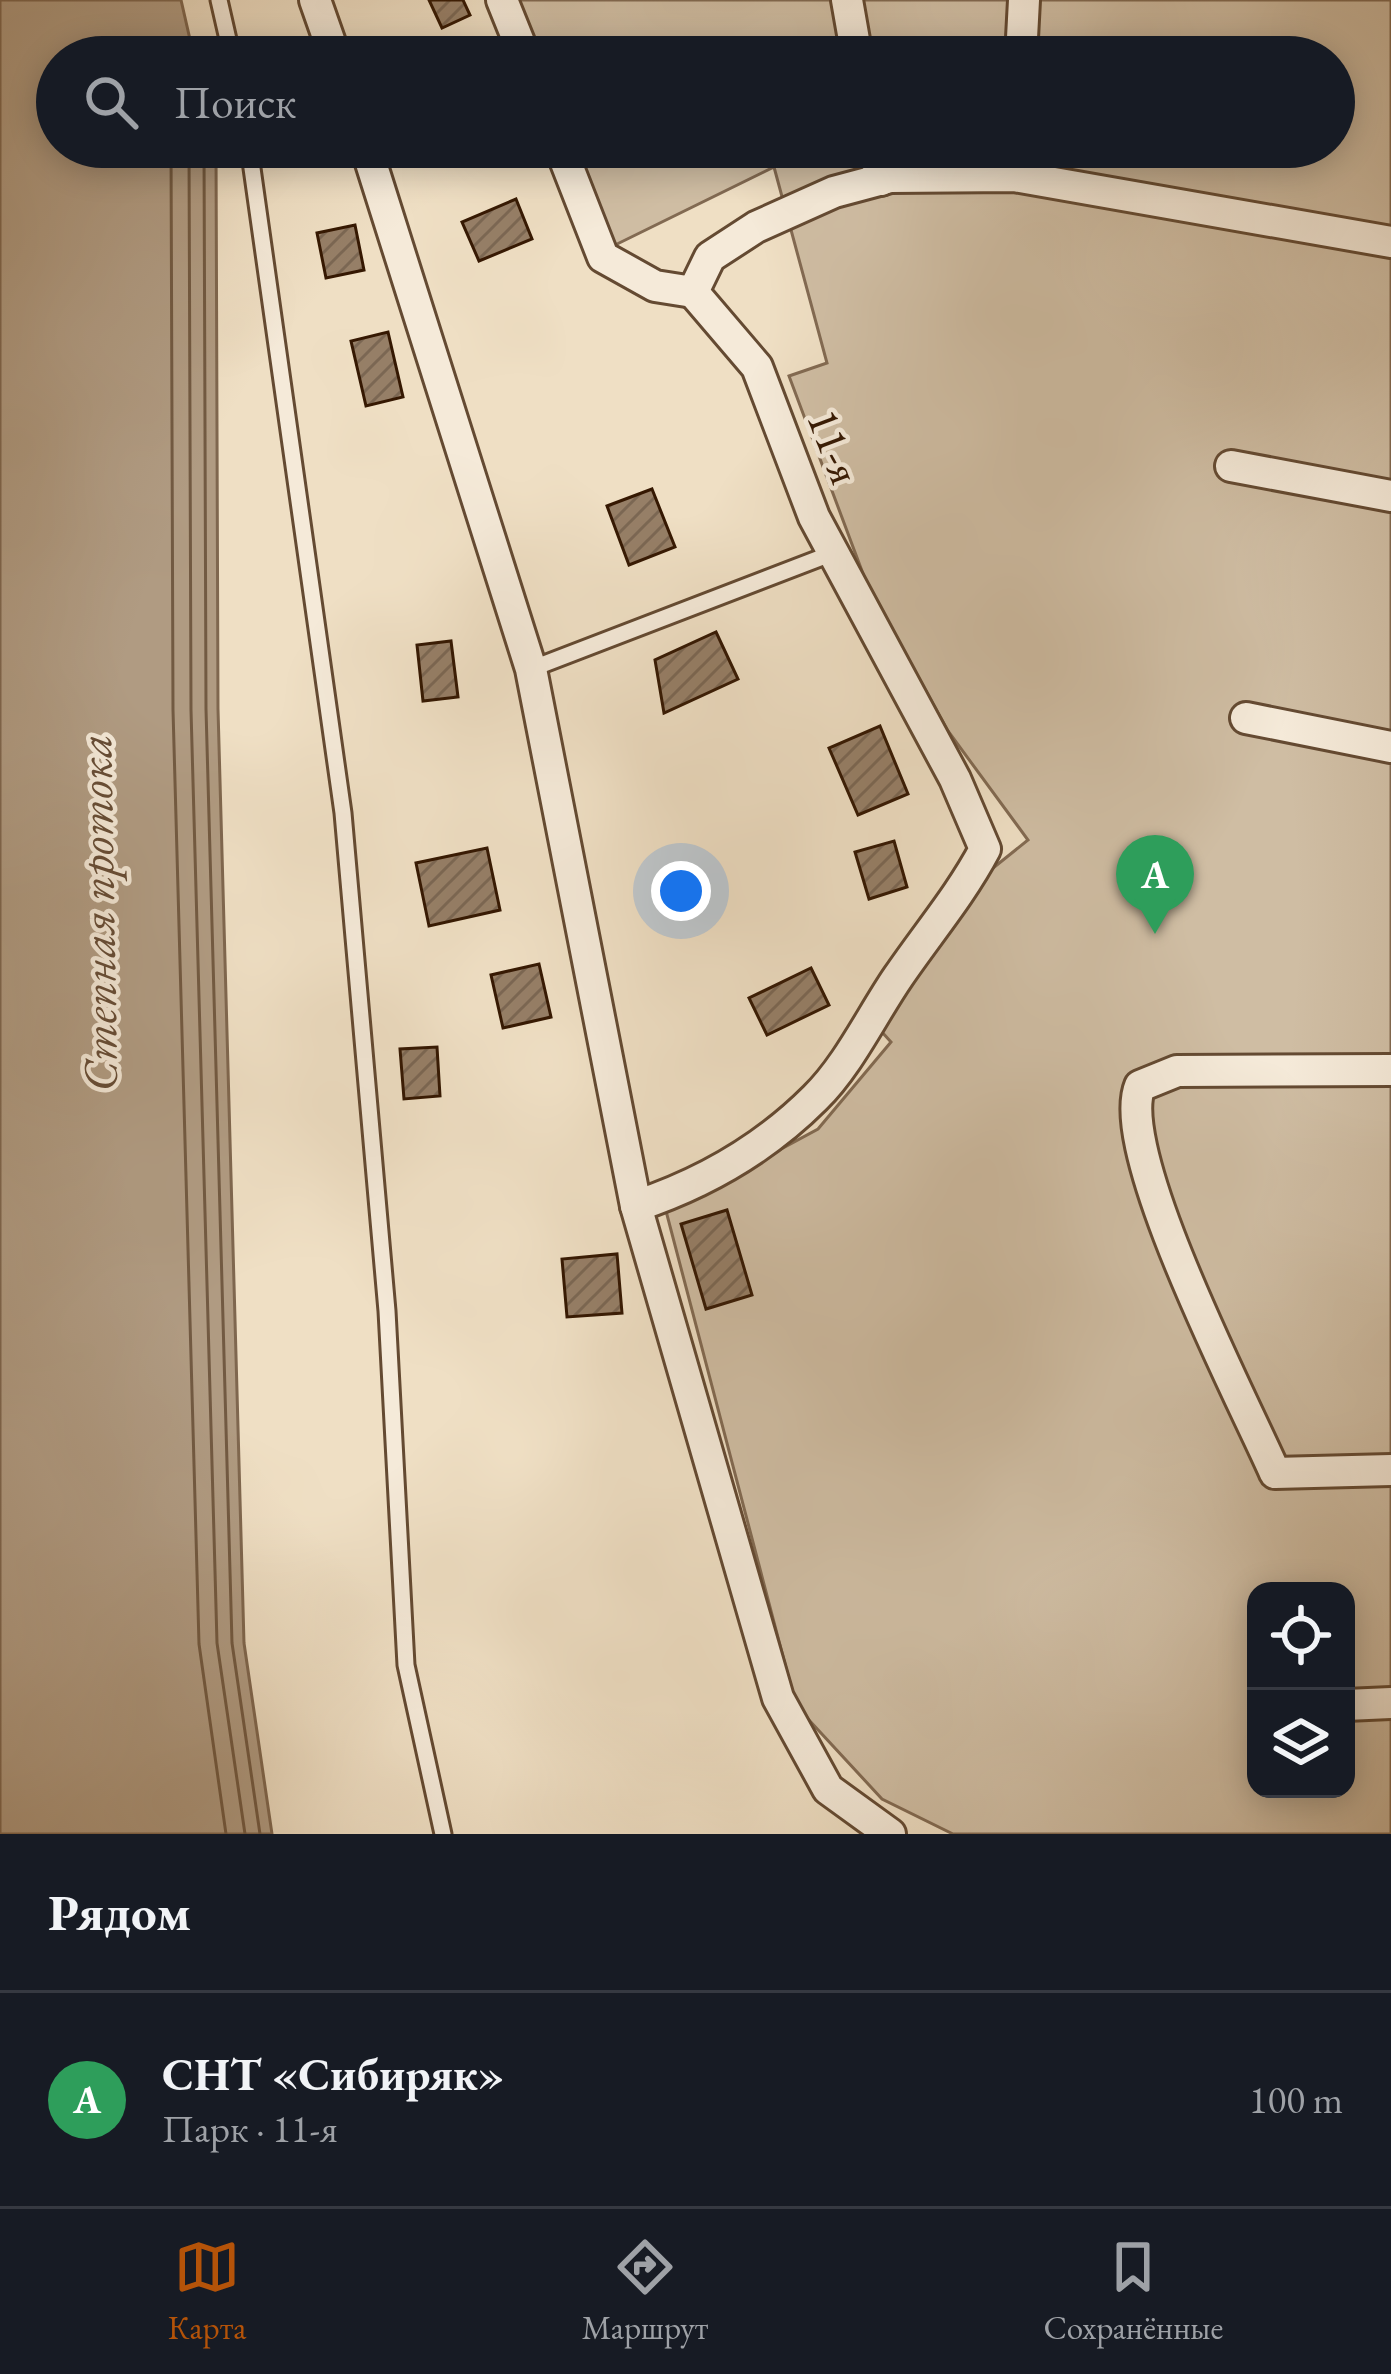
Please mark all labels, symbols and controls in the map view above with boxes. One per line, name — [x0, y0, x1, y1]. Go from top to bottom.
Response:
search box — [36, 36, 1355, 168]
icon: search — [78, 69, 144, 135]
text: Поиск — [174, 73, 296, 131]
street label: 11-я — [794, 400, 876, 492]
water label: Степная протока — [63, 734, 131, 1092]
pin: A — [1116, 835, 1194, 934]
your location — [651, 861, 711, 921]
map controls — [1247, 1582, 1355, 1798]
button: locate — [1247, 1582, 1355, 1690]
button: layers — [1247, 1690, 1355, 1798]
text: Рядом — [48, 1879, 191, 1945]
text: СНТ «Сибиряк» — [162, 2045, 504, 2103]
text: A — [73, 2074, 101, 2125]
text: 100 m — [1249, 2074, 1343, 2125]
text: Парк · 11-я — [162, 2103, 338, 2154]
tab: Карта — [168, 2234, 246, 2349]
tab: Маршрут — [582, 2234, 708, 2349]
tab: Сохранённые — [1043, 2234, 1223, 2349]

